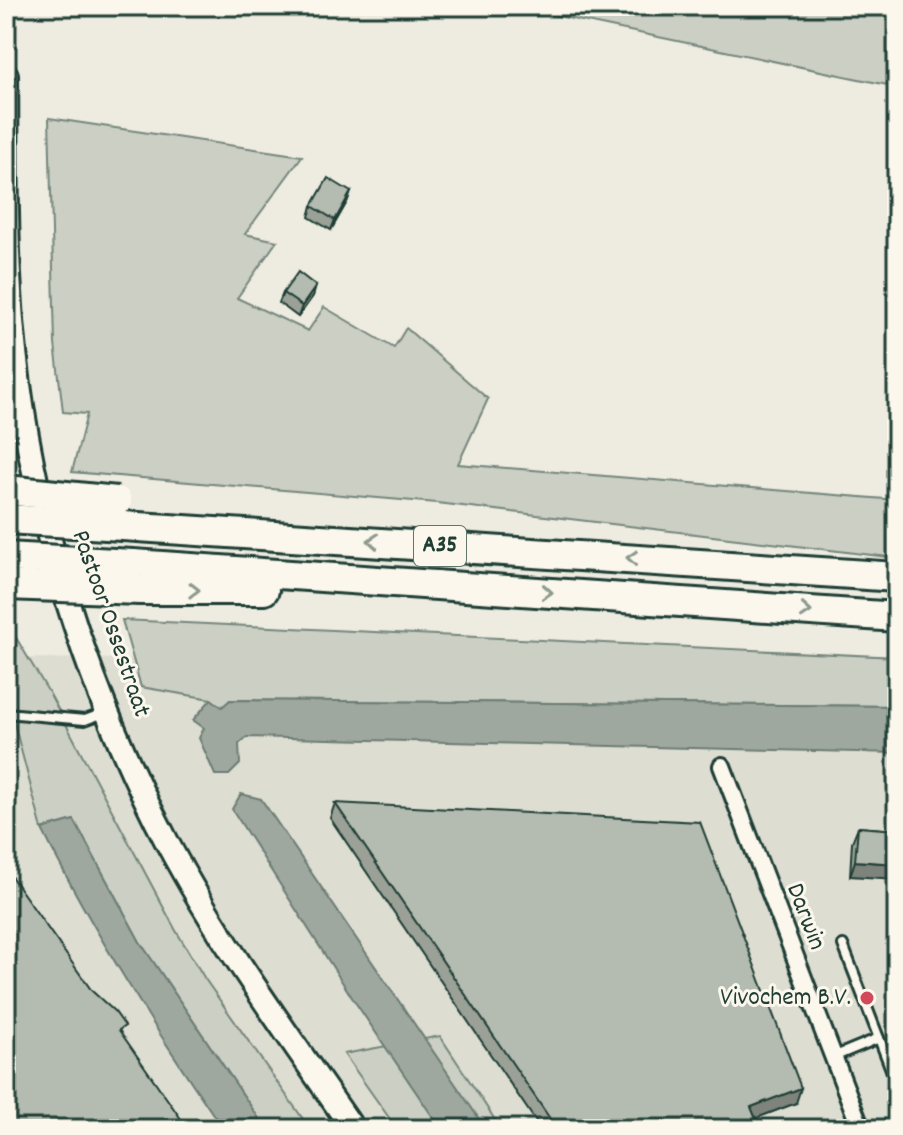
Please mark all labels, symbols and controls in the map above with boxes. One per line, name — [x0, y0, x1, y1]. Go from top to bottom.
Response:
street label: Pastoor Ossestraat — [61, 525, 159, 723]
road number: A35 — [414, 526, 466, 566]
one-way arrow — [366, 533, 379, 550]
one-way arrow — [625, 550, 638, 567]
one-way arrow — [188, 581, 201, 599]
one-way arrow — [540, 583, 553, 600]
one-way arrow — [800, 602, 813, 619]
street label: Darwin — [775, 878, 835, 956]
place label: Vivochem B.V. — [720, 980, 851, 1017]
marker: Vivochem B.V. — [858, 989, 876, 1007]

